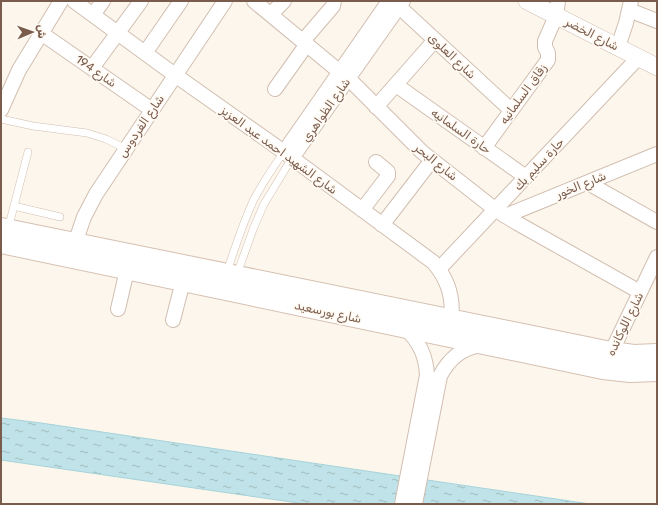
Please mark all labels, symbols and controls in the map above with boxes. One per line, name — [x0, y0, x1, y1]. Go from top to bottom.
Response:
north arrow — [12, 12, 52, 52]
street label: شارع الخضر — [561, 14, 621, 55]
text: ش — [35, 24, 48, 39]
street label: شارع العلوى — [424, 30, 479, 83]
street label: شارع 194 — [72, 52, 119, 92]
street label: زقاق السلمانيه — [497, 61, 550, 127]
street label: شارع الظواهري — [299, 75, 355, 146]
street label: شارع الفردوس — [115, 92, 169, 161]
street label: شارع الشهيد احمد عبد العزيز — [216, 102, 340, 199]
street label: حارة السلمانيه — [428, 105, 494, 158]
street label: حارة سليم بك — [511, 135, 568, 194]
street label: شارع البحر — [410, 140, 460, 185]
street label: شارع الخور — [553, 169, 609, 204]
street label: شارع اللوكانده — [604, 290, 648, 359]
street label: شارع بورسعيد — [293, 298, 363, 328]

